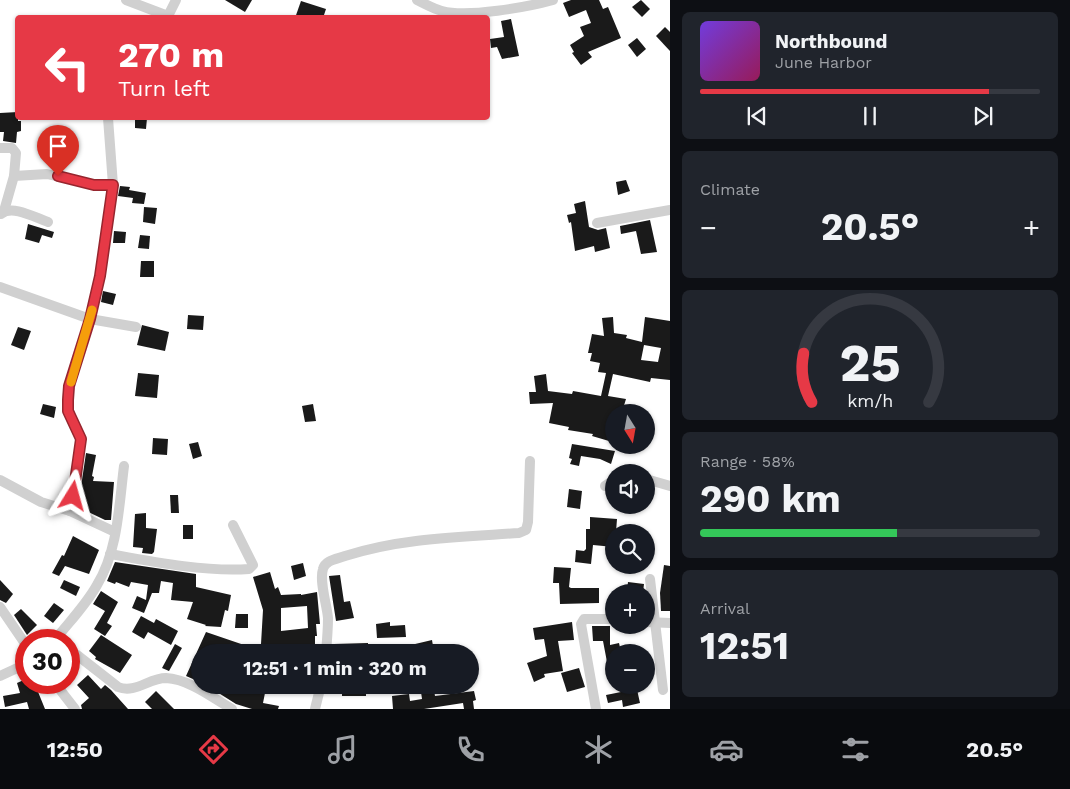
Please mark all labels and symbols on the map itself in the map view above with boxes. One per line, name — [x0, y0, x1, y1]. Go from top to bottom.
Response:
pin — [37, 125, 79, 176]
north arrow — [605, 404, 655, 454]
position arrow — [46, 469, 98, 521]
speed limit sign: 30 — [15, 629, 80, 694]

